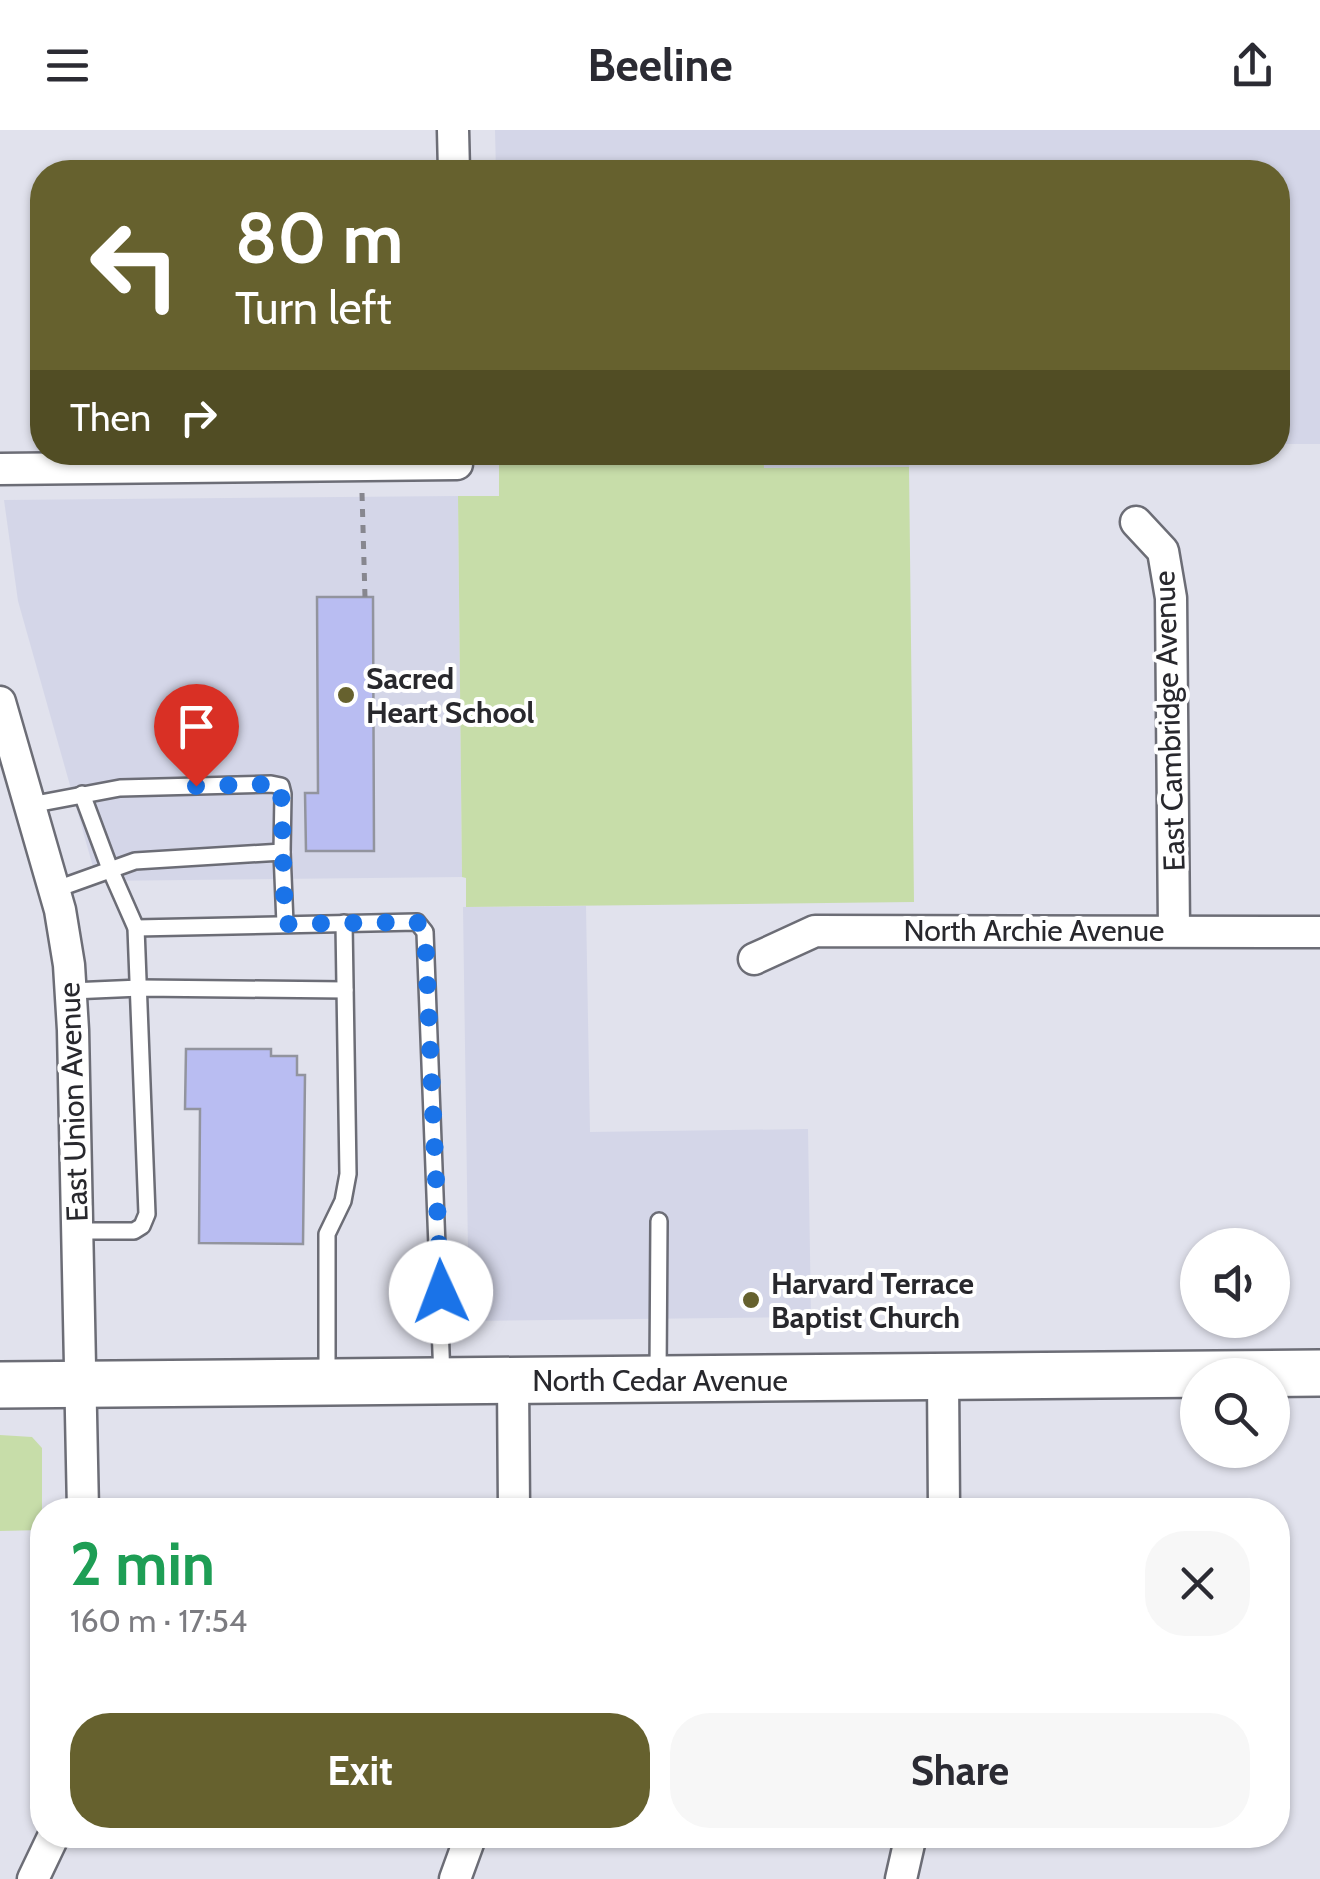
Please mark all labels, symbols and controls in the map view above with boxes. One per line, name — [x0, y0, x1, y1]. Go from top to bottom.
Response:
icon: menu — [40, 38, 95, 93]
text: Beeline — [587, 38, 733, 92]
icon: share — [1225, 38, 1280, 93]
text: 80 m — [235, 195, 403, 281]
icon: left — [70, 200, 200, 330]
text: Turn left — [235, 281, 392, 335]
icon: right — [171, 390, 226, 445]
text: Then — [70, 394, 151, 441]
street label: East Cambridge Avenue — [1145, 570, 1193, 872]
place label: Sacred Heart School — [366, 660, 535, 731]
pin — [154, 684, 239, 787]
marker: Sacred Heart School — [335, 684, 357, 706]
icon: arrive — [169, 699, 224, 754]
street label: North Archie Avenue — [904, 912, 1164, 949]
street label: East Union Avenue — [50, 982, 96, 1222]
map controls — [1180, 1228, 1290, 1468]
button: sound — [1180, 1228, 1290, 1338]
position arrow — [389, 1240, 493, 1344]
place label: Harvard Terrace Baptist Church — [771, 1265, 974, 1336]
marker: Harvard Terrace Baptist Church — [740, 1289, 762, 1311]
button: search — [1180, 1358, 1290, 1468]
street label: North Cedar Avenue — [532, 1362, 788, 1399]
text: 2 min — [70, 1527, 215, 1600]
button: close — [1145, 1531, 1250, 1636]
text: 160 m · 17:54 — [70, 1601, 247, 1640]
button: Exit — [70, 1713, 650, 1828]
button: Share — [670, 1713, 1250, 1828]

